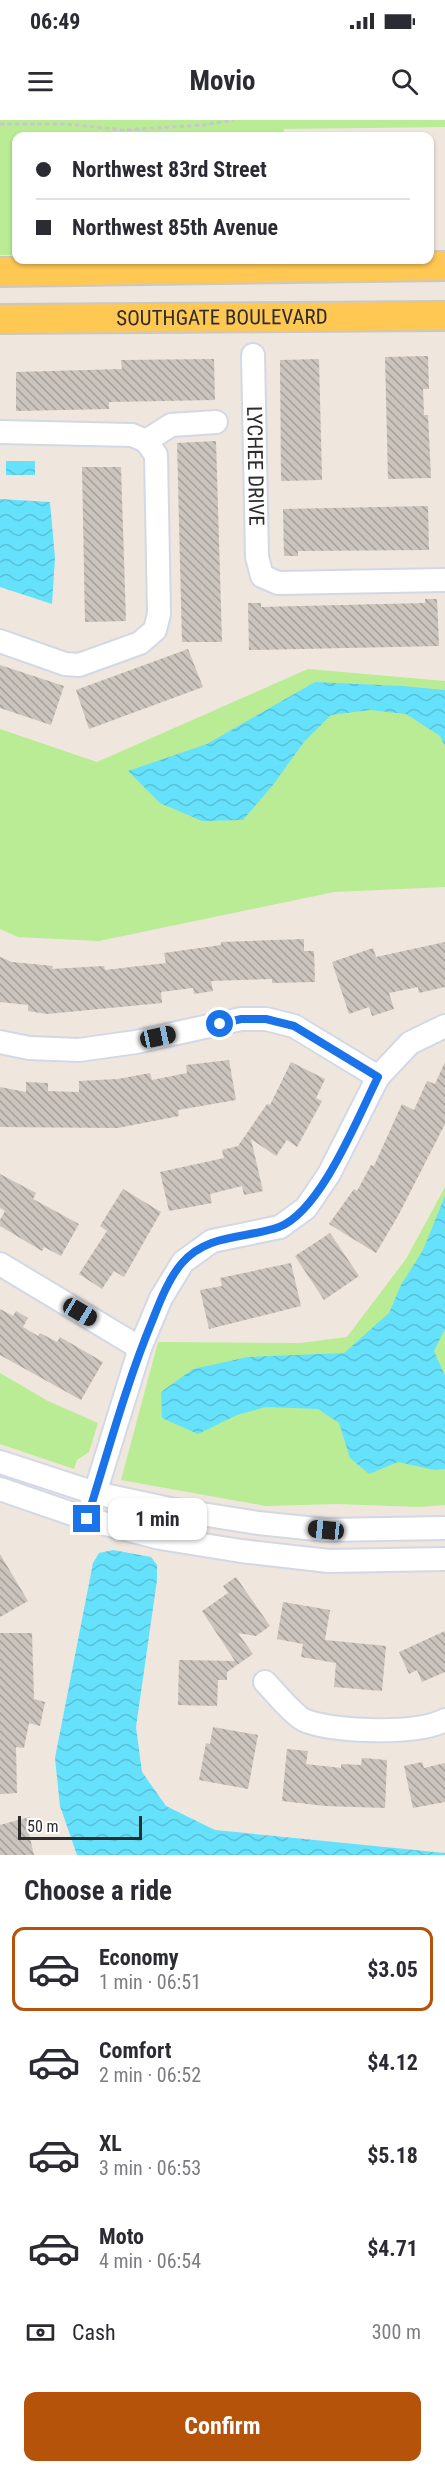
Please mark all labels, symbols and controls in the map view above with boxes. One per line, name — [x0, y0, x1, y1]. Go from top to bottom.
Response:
text: 06:49 — [30, 9, 81, 34]
icon: menu — [24, 65, 57, 98]
text: Movio — [189, 65, 256, 97]
icon: search — [388, 65, 421, 98]
text: Northwest 83rd Street — [72, 157, 267, 182]
text: Northwest 85th Avenue — [72, 215, 278, 240]
street label: SOUTHGATE BOULEVARD — [116, 305, 328, 330]
street label: LYCHEE DRIVE — [242, 406, 268, 526]
route start — [206, 1010, 233, 1037]
car — [139, 1024, 177, 1050]
car — [60, 1295, 100, 1329]
callout: 1 min — [108, 1498, 207, 1540]
route end — [73, 1505, 100, 1532]
text: 1 min — [135, 1507, 180, 1531]
car — [307, 1519, 345, 1541]
scale bar — [18, 1813, 142, 1840]
text: 50 m — [27, 1817, 59, 1836]
text: Choose a ride — [24, 1875, 172, 1907]
icon: car — [27, 1942, 81, 1996]
text: Economy — [99, 1945, 179, 1970]
text: $3.05 — [367, 1957, 418, 1982]
text: 1 min · 06:51 — [99, 1970, 201, 1994]
icon: car — [27, 2035, 81, 2089]
text: Comfort — [99, 2038, 172, 2063]
text: $4.12 — [367, 2050, 418, 2075]
text: 2 min · 06:52 — [99, 2063, 201, 2087]
icon: car — [27, 2128, 81, 2182]
text: XL — [99, 2131, 122, 2156]
text: $5.18 — [367, 2143, 418, 2168]
text: 3 min · 06:53 — [99, 2156, 201, 2180]
icon: car — [27, 2221, 81, 2275]
text: Moto — [99, 2224, 144, 2249]
text: $4.71 — [367, 2236, 418, 2261]
text: 4 min · 06:54 — [99, 2249, 201, 2273]
icon: cash — [24, 2316, 57, 2349]
text: Cash — [72, 2320, 116, 2345]
text: 300 m — [372, 2320, 421, 2344]
button: Confirm — [24, 2392, 421, 2461]

